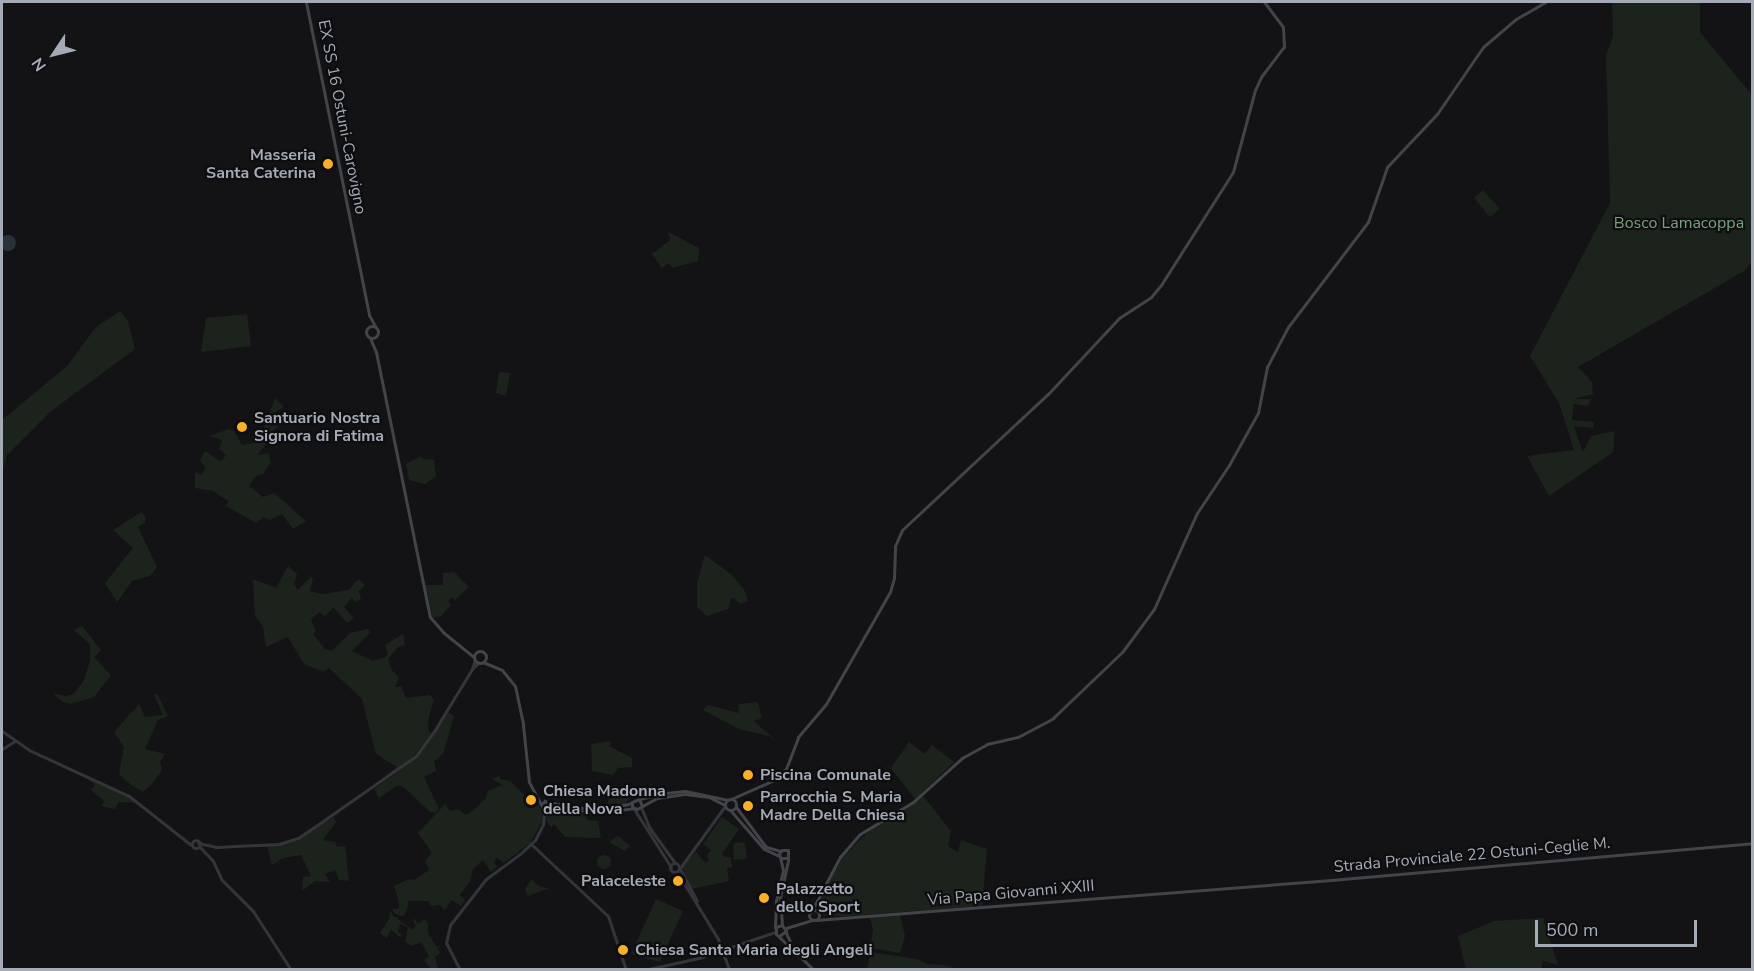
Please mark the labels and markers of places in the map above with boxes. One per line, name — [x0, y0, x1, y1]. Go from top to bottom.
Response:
place label: Masseria Santa Caterina — [206, 145, 316, 183]
marker: Masseria Santa Caterina — [321, 157, 335, 171]
place label: Santuario Nostra Signora di Fatima — [254, 408, 384, 446]
marker: Santuario Nostra Signora di Fatima — [235, 420, 249, 434]
place label: Piscina Comunale — [760, 765, 891, 785]
marker: Piscina Comunale — [741, 768, 755, 782]
place label: Chiesa Madonna della Nova — [543, 781, 666, 819]
place label: Parrocchia S. Maria Madre Della Chiesa — [760, 787, 905, 825]
marker: Chiesa Madonna della Nova — [524, 793, 538, 807]
marker: Parrocchia S. Maria Madre Della Chiesa — [741, 799, 755, 813]
place label: Palaceleste — [581, 871, 666, 891]
marker: Palaceleste — [671, 874, 685, 888]
place label: Palazzetto dello Sport — [776, 879, 860, 917]
marker: Palazzetto dello Sport — [757, 891, 771, 905]
place label: Chiesa Santa Maria degli Angeli — [635, 940, 873, 960]
marker: Chiesa Santa Maria degli Angeli — [616, 943, 630, 957]

